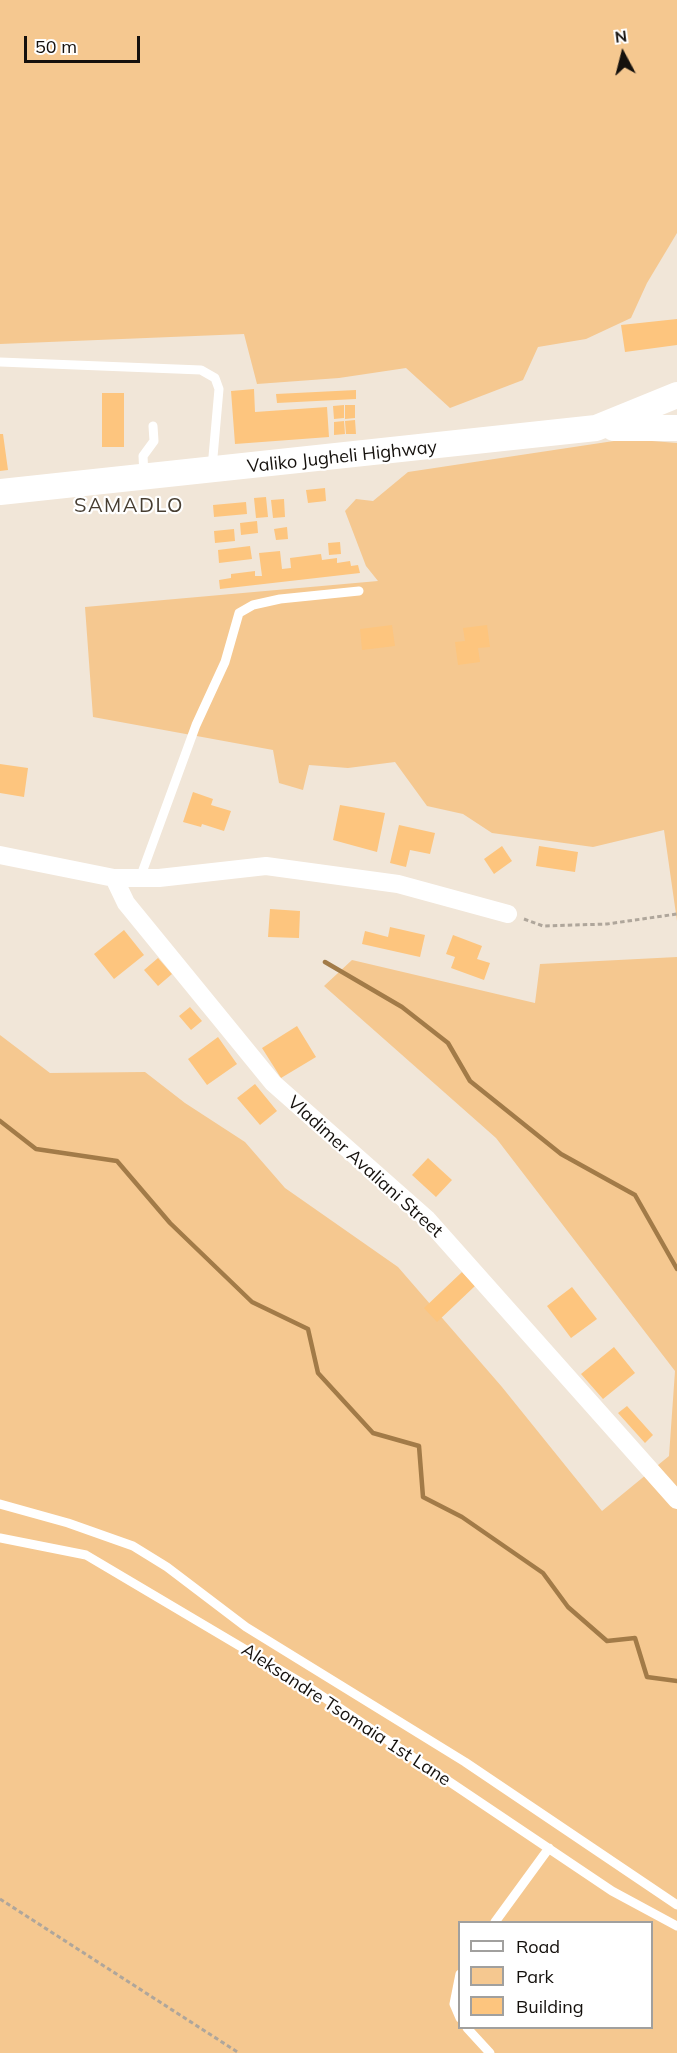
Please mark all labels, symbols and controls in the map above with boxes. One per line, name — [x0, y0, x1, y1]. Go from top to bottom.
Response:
scale bar — [27, 24, 142, 62]
north arrow — [593, 24, 653, 84]
text: N — [614, 25, 628, 47]
text: 50 m — [35, 35, 77, 58]
street label: Valiko Jugheli Highway — [246, 436, 438, 478]
district label: SAMADLO — [74, 494, 184, 518]
street label: Vladimer Avaliani Street — [283, 1092, 447, 1242]
street label: Aleksandre Tsomaia 1st Lane — [237, 1639, 455, 1791]
legend — [458, 1921, 653, 2029]
text: Road — [516, 1935, 560, 1958]
text: Park — [516, 1965, 554, 1988]
text: Building — [516, 1995, 584, 2018]

